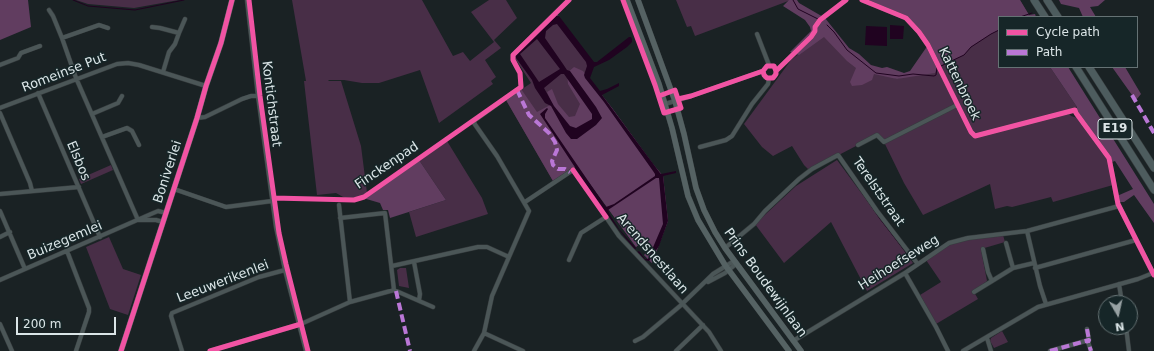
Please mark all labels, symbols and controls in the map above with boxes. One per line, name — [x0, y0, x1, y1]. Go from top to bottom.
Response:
legend — [998, 16, 1138, 68]
text: Cycle path — [1036, 25, 1100, 39]
street label: Kattenbroek — [935, 45, 983, 123]
text: Path — [1036, 45, 1062, 59]
street label: Romeinse Put — [20, 50, 108, 96]
street label: Kontichstraat — [258, 60, 284, 148]
road number: E19 — [1098, 119, 1132, 139]
street label: Elsbos — [63, 139, 93, 183]
street label: Boniverlei — [151, 139, 185, 205]
street label: Finckenpad — [352, 139, 422, 193]
street label: Terelststraat — [849, 155, 907, 229]
street label: Arendsnestlaan — [613, 211, 691, 297]
street label: Buizegemlei — [25, 218, 105, 264]
street label: Prins Boudewijnlaan — [720, 225, 810, 341]
street label: Heihoefseweg — [856, 232, 942, 294]
street label: Leeuwerikenlei — [175, 257, 271, 307]
north arrow — [1098, 295, 1138, 335]
scale bar — [18, 309, 118, 335]
text: 200 m — [23, 317, 61, 331]
text: N — [1114, 319, 1125, 333]

